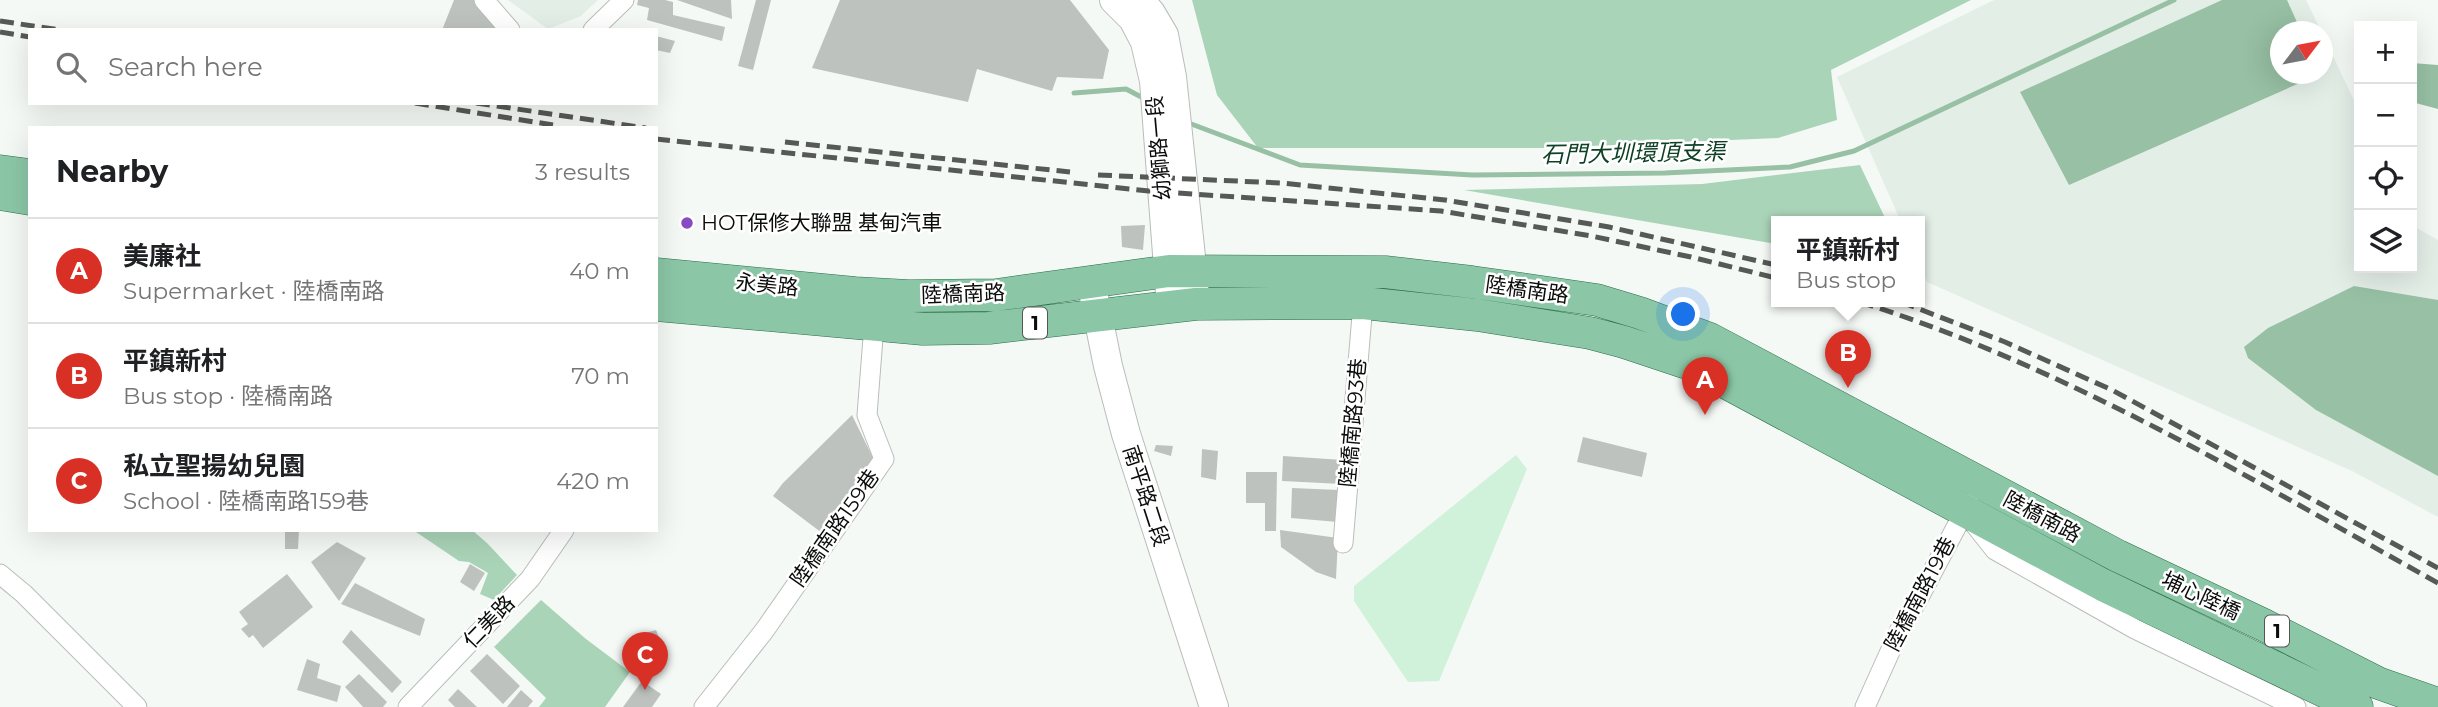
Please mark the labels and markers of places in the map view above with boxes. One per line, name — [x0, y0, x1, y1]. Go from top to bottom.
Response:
place label: HOT保修大聯盟 基甸汽車 — [701, 210, 942, 235]
marker: HOT保修大聯盟 基甸汽車 — [679, 215, 695, 231]
pin: B — [1825, 330, 1871, 388]
pin: A — [1682, 357, 1728, 415]
pin: C — [622, 632, 668, 690]

